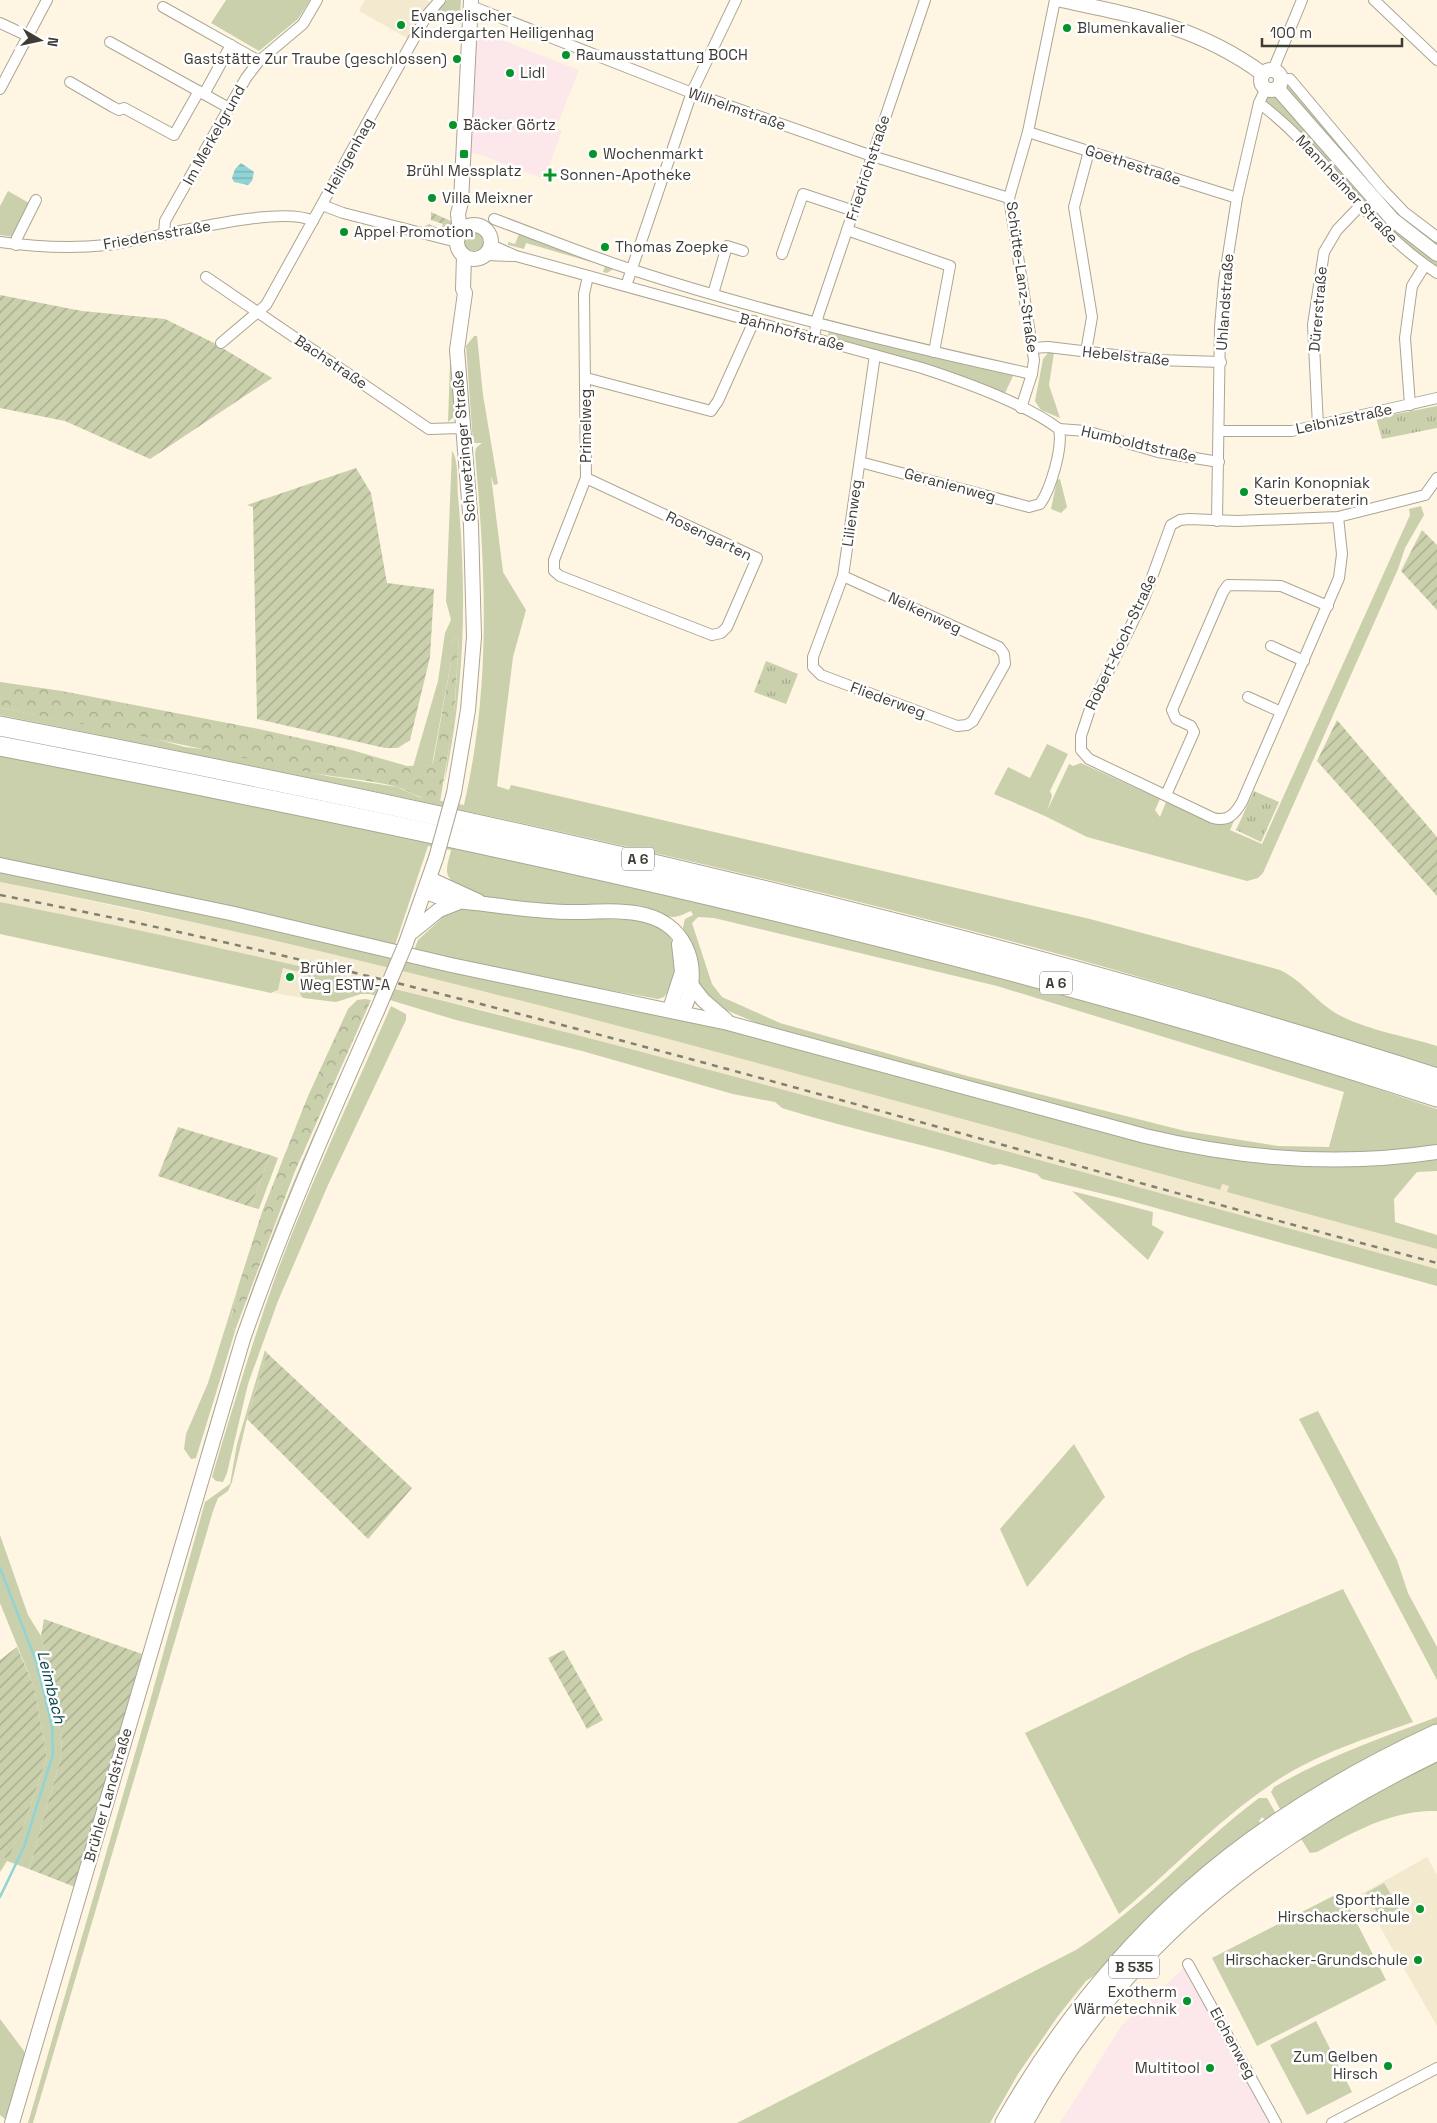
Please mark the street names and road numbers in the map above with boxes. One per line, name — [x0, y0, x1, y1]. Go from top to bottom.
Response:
street label: Im Merkelgrund — [178, 81, 249, 188]
street label: Wilhelmstraße — [686, 83, 789, 134]
street label: Friedrichstraße — [841, 112, 894, 223]
street label: Heiligenhag — [320, 114, 377, 197]
street label: Mannheimer Straße — [1292, 130, 1403, 247]
street label: Goethestraße — [1083, 140, 1184, 189]
street label: Schütte-Lanz-Straße — [1002, 200, 1043, 354]
street label: Friedensstraße — [102, 216, 212, 253]
street label: Uhlandstraße — [1212, 253, 1237, 351]
street label: Dürerstraße — [1304, 265, 1331, 353]
street label: Bahnhofstraße — [737, 308, 847, 355]
street label: Bachstraße — [291, 330, 371, 393]
street label: Hebelstraße — [1081, 341, 1171, 370]
street label: Schwetzinger Straße — [447, 370, 480, 522]
street label: Primelweg — [576, 389, 595, 463]
street label: Leibnizstraße — [1294, 399, 1394, 438]
street label: Humboldtstraße — [1079, 421, 1199, 466]
street label: Geranienweg — [902, 463, 998, 506]
street label: Lilienweg — [837, 478, 866, 548]
street label: Rosengarten — [663, 507, 755, 565]
street label: Robert-Koch-Straße — [1081, 571, 1160, 713]
street label: Nelkenweg — [886, 587, 965, 638]
street label: Fliederweg — [848, 677, 928, 722]
road number: A 6 — [622, 848, 654, 871]
road number: A 6 — [1040, 971, 1072, 994]
street label: Brühler Landstraße — [79, 1725, 136, 1864]
road number: B 535 — [1109, 1955, 1159, 1978]
street label: Eichenweg — [1206, 2004, 1261, 2082]

